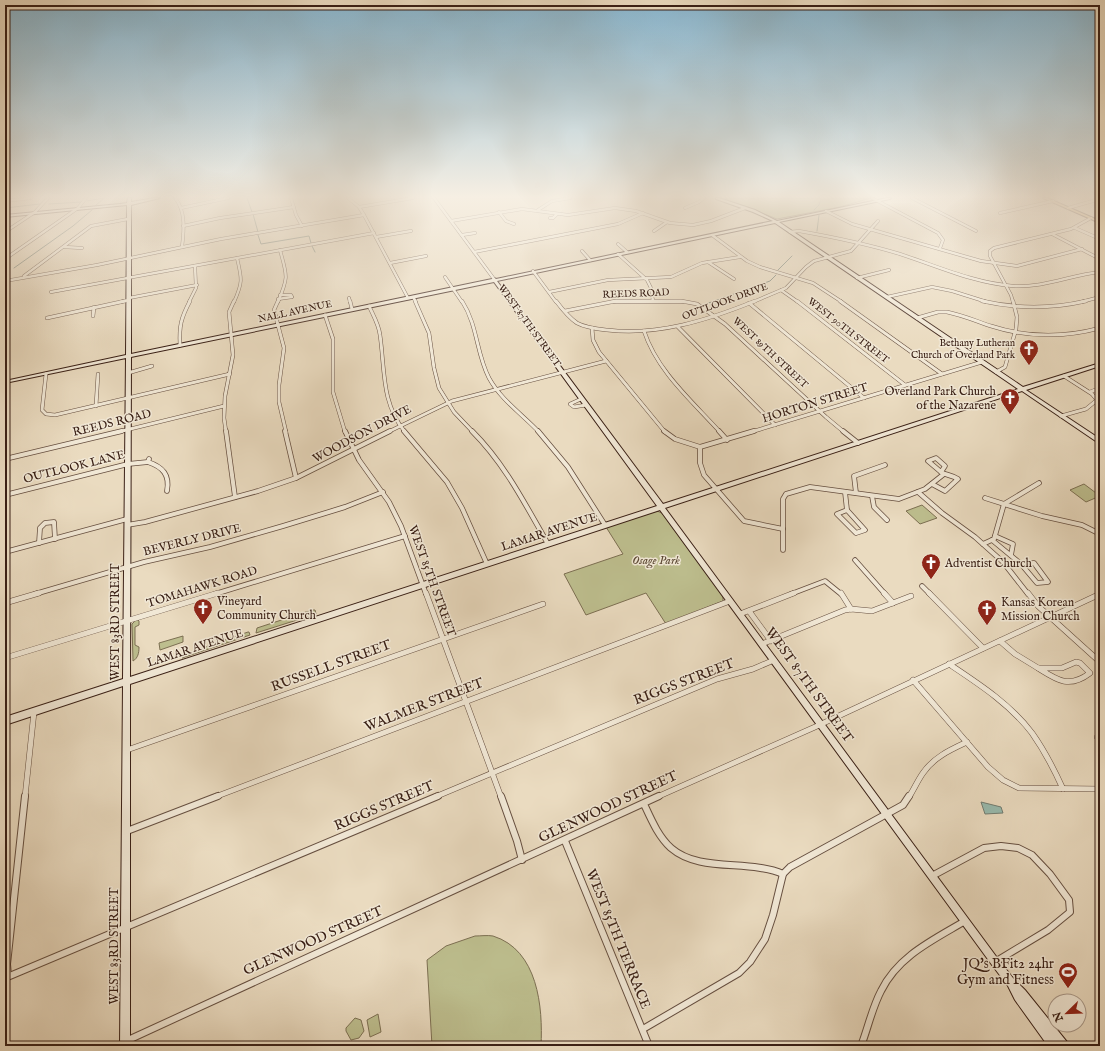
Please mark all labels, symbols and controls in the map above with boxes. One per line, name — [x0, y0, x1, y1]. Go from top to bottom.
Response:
street label: OUTLOOK DRIVE — [680, 280, 770, 324]
street label: WEST 87TH STREET — [495, 282, 564, 370]
street label: REEDS ROAD — [602, 286, 670, 302]
street label: WEST 90TH STREET — [805, 295, 892, 367]
street label: NALL AVENUE — [257, 298, 333, 326]
street label: WEST 89TH STREET — [730, 315, 811, 392]
place label: Bethany Lutheran Church of Overland Park — [911, 337, 1016, 362]
church icon: Bethany Lutheran Church of Overland Park — [1018, 338, 1040, 366]
street label: HORTON STREET — [760, 380, 870, 426]
place label: Overland Park Church of the Nazarene — [884, 384, 997, 413]
church icon: Overland Park Church of the Nazarene — [999, 387, 1021, 415]
street label: WOODSON DRIVE — [310, 402, 414, 466]
street label: REEDS ROAD — [71, 406, 153, 440]
street label: OUTLOOK LANE — [22, 447, 126, 487]
street label: LAMAR AVENUE — [499, 509, 599, 555]
street label: BEVERLY DRIVE — [142, 521, 242, 559]
street label: WEST 85TH STREET — [405, 523, 459, 639]
church icon: Adventist Church — [920, 552, 942, 580]
park label: Osage Park — [632, 553, 680, 569]
place label: Adventist Church — [944, 556, 1033, 571]
street label: WEST 83RD STREET — [108, 563, 123, 681]
street label: TOMAHAWK ROAD — [145, 563, 259, 611]
place label: Vineyard Community Church — [216, 594, 317, 623]
place label: Kansas Korean Mission Church — [1001, 595, 1080, 624]
church icon: Vineyard Community Church — [192, 597, 214, 625]
church icon: Kansas Korean Mission Church — [976, 598, 998, 626]
street label: WEST 87TH STREET — [761, 624, 857, 747]
street label: LAMAR AVENUE — [145, 625, 245, 671]
street label: RUSSELL STREET — [269, 636, 394, 696]
street label: RIGGS STREET — [631, 654, 738, 709]
street label: WALMER STREET — [362, 674, 487, 736]
street label: GLENWOOD STREET — [536, 767, 681, 847]
street label: RIGGS STREET — [331, 777, 437, 835]
street label: WEST 85TH TERRACE — [582, 866, 654, 1012]
street label: WEST 83RD STREET — [107, 887, 122, 1005]
street label: GLENWOOD STREET — [240, 902, 386, 980]
place label: JQ's BFit2 24hr Gym and Fitness — [957, 955, 1054, 989]
sports icon: JQ's BFit2 24hr Gym and Fitness — [1057, 961, 1079, 989]
north arrow — [1047, 993, 1087, 1033]
text: N — [1050, 1009, 1067, 1025]

